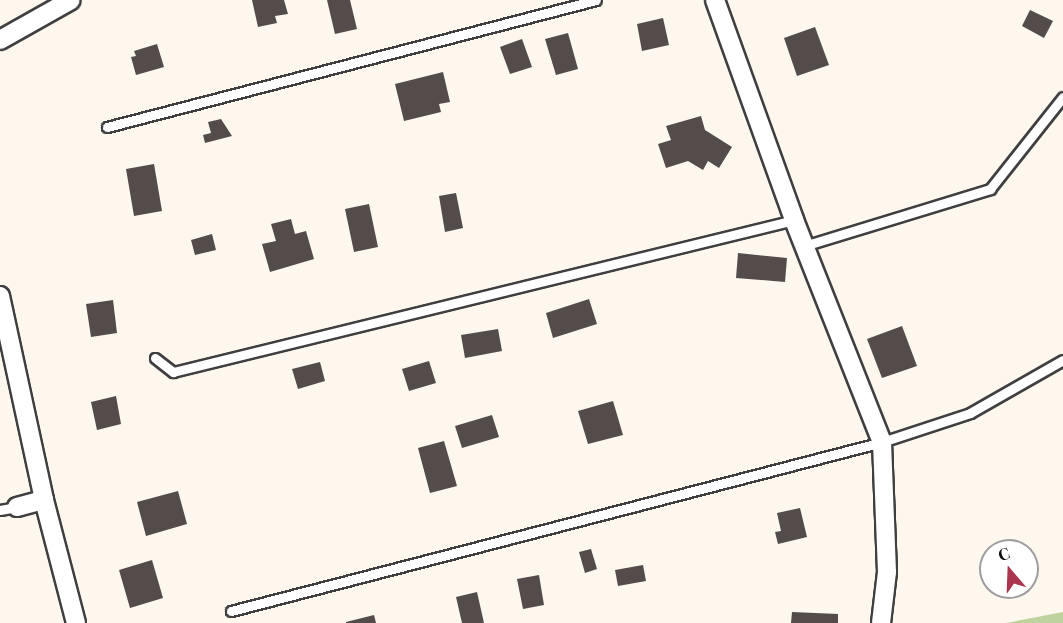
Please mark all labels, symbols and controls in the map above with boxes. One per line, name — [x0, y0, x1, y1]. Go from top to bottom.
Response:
north arrow — [979, 539, 1039, 599]
text: С — [995, 542, 1012, 565]

